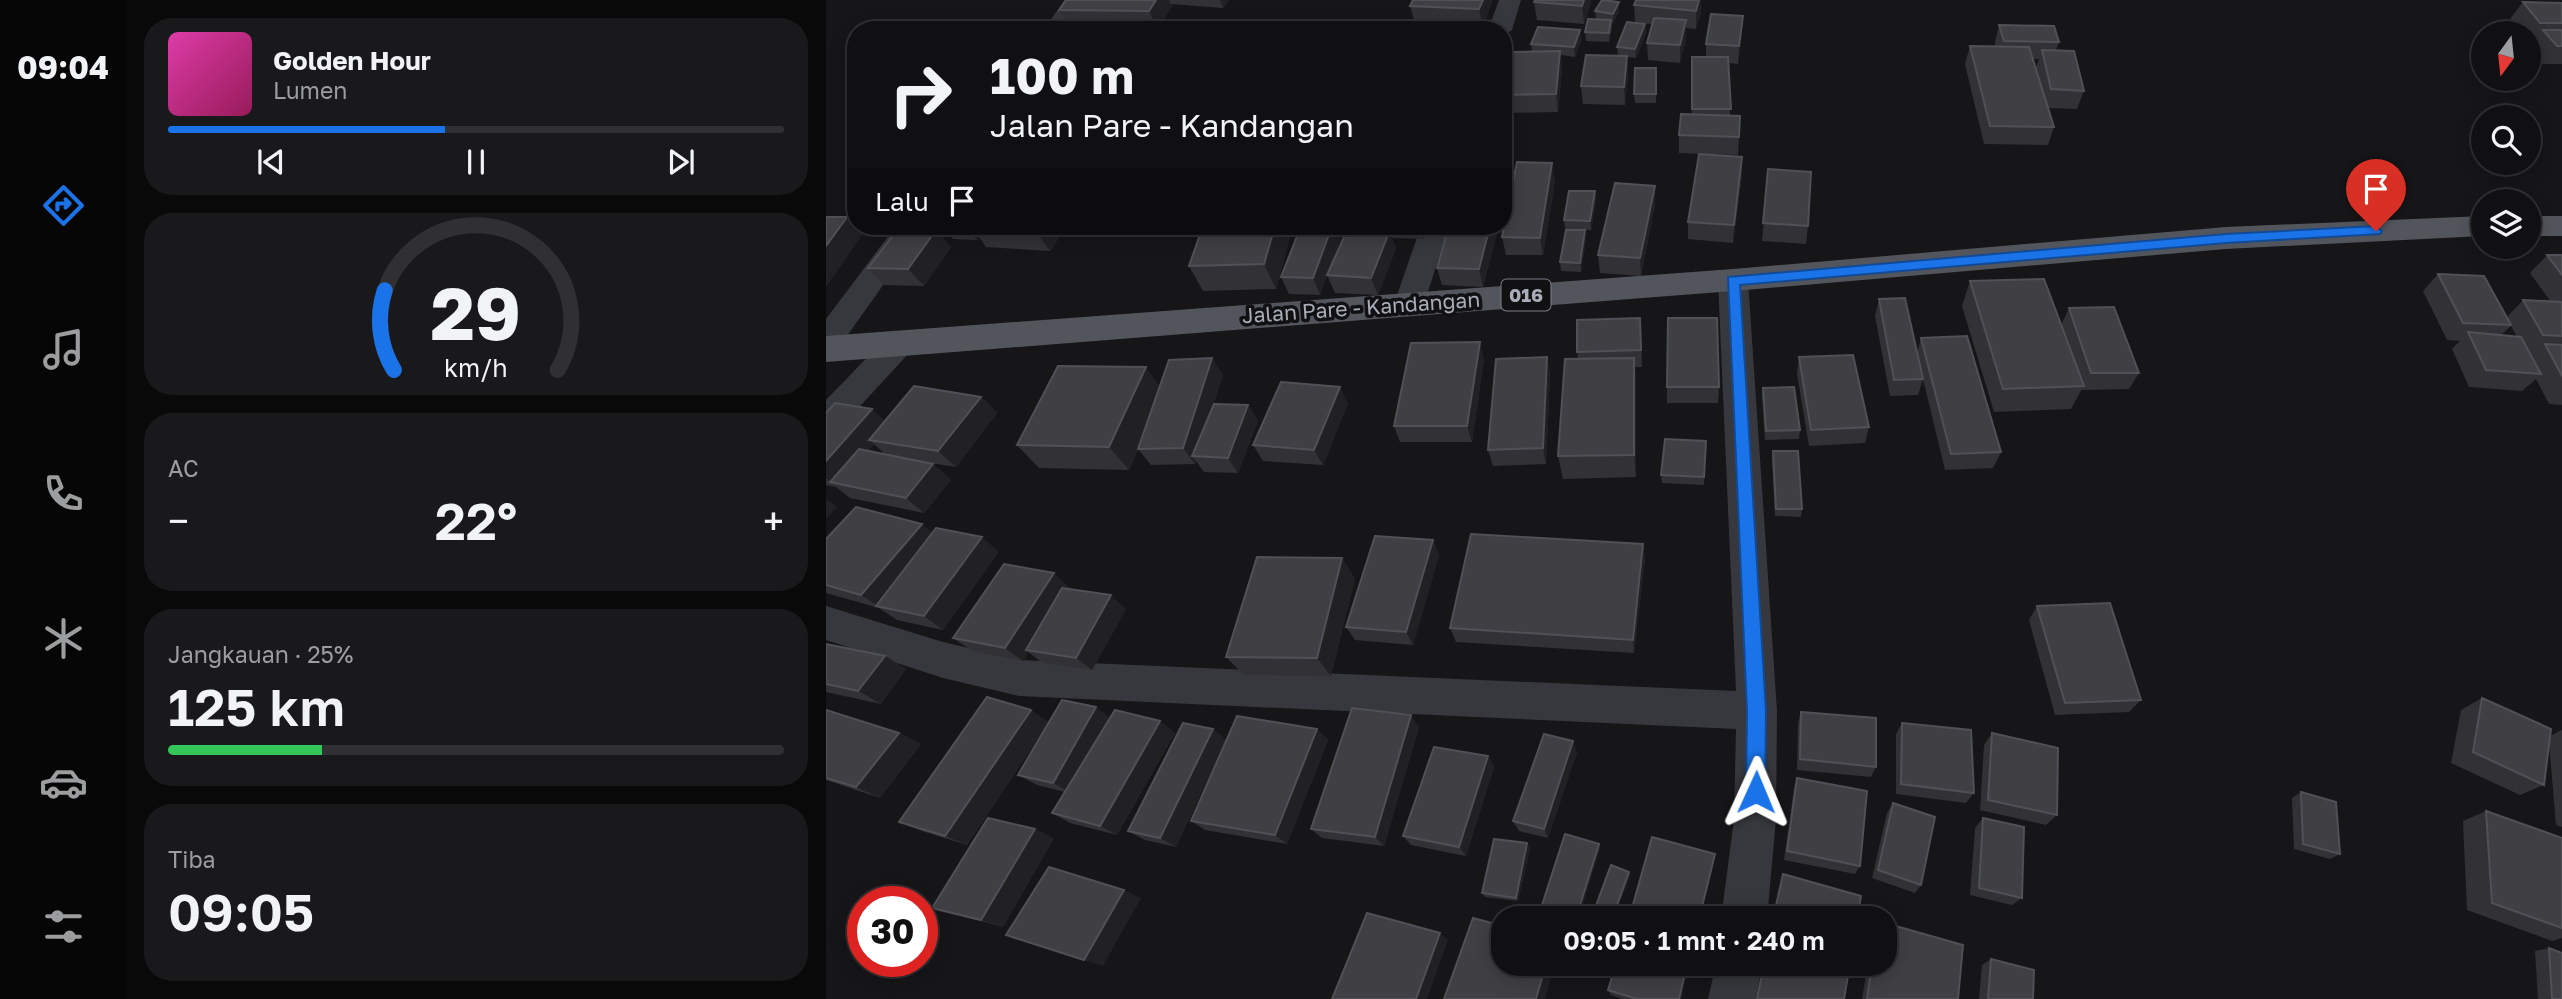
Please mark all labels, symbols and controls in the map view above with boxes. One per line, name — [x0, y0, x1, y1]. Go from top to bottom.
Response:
north arrow — [2471, 21, 2541, 91]
map controls — [2471, 21, 2541, 259]
text: Golden Hour — [273, 45, 431, 76]
text: 100 m — [990, 46, 1134, 105]
text: 09:04 — [17, 48, 109, 86]
icon: right — [875, 49, 966, 140]
text: Lumen — [273, 76, 347, 104]
button: search — [2471, 105, 2541, 175]
text: Jalan Pare - Kandangan — [990, 106, 1354, 144]
icon: previous — [252, 143, 290, 181]
icon: pause — [457, 143, 495, 181]
icon: next — [662, 143, 700, 181]
pin — [2346, 159, 2406, 231]
icon: arrive — [2357, 170, 2395, 208]
icon: directions — [39, 181, 88, 230]
icon: arrive — [943, 182, 981, 220]
text: Lalu — [875, 186, 929, 217]
button: layers — [2471, 189, 2541, 259]
text: 29 — [431, 270, 521, 357]
road number: 016 — [1502, 280, 1550, 310]
street label: Jalan Pare - Kandangan — [1241, 286, 1481, 328]
icon: music — [39, 325, 88, 374]
text: km/h — [444, 352, 508, 383]
text: AC — [168, 454, 199, 482]
icon: phone — [39, 469, 88, 518]
text: 22° — [435, 489, 517, 551]
text: − — [168, 498, 189, 543]
text: + — [763, 498, 784, 543]
icon: climate — [39, 614, 88, 663]
text: Jangkauan · 25% — [168, 640, 353, 668]
text: 125 km — [168, 675, 345, 737]
position arrow — [1719, 755, 1793, 829]
icon: car — [39, 758, 88, 807]
text: Tiba — [168, 845, 216, 873]
text: 09:05 — [168, 880, 314, 942]
speed limit sign: 30 — [847, 886, 938, 977]
icon: filters — [39, 902, 88, 951]
text: 09:05 · 1 mnt · 240 m — [1563, 925, 1825, 956]

